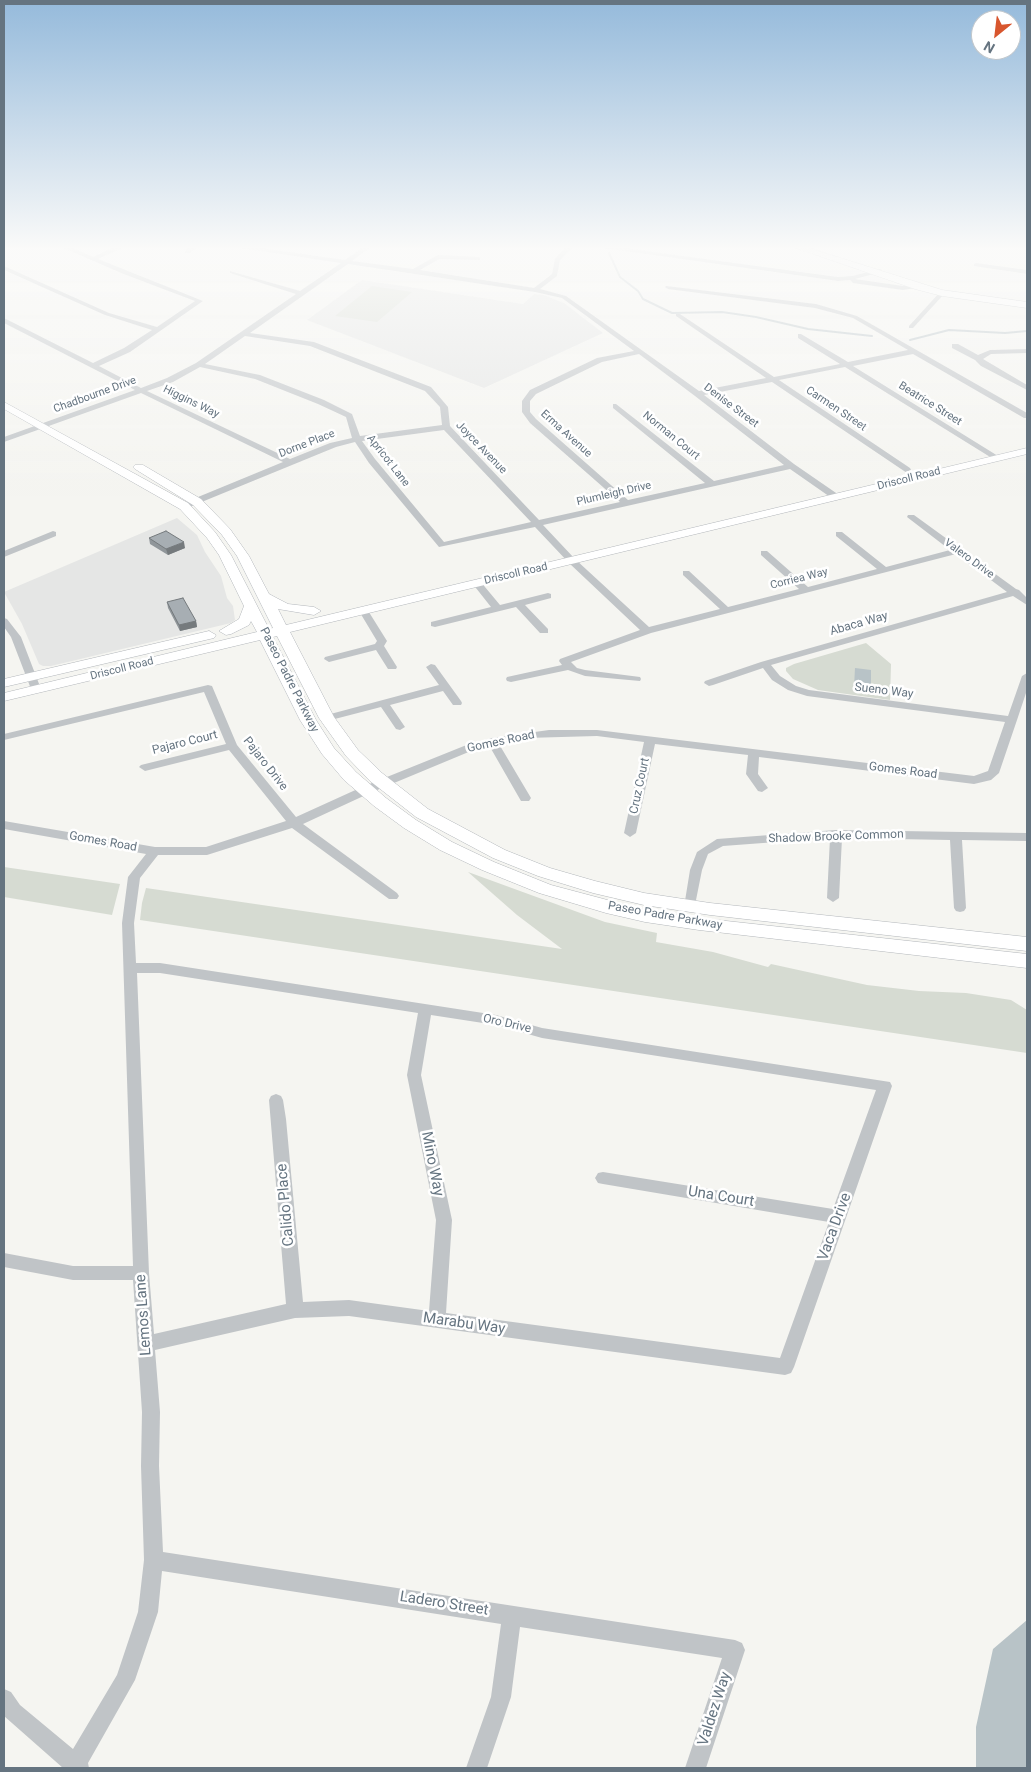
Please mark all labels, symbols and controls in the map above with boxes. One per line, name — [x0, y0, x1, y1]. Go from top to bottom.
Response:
north arrow — [971, 10, 1021, 60]
text: N — [981, 38, 997, 57]
street label: Chadbourne Drive — [52, 374, 138, 416]
street label: Beatrice Street — [896, 379, 964, 429]
street label: Denise Street — [701, 381, 761, 431]
street label: Higgins Way — [161, 383, 221, 421]
street label: Carmen Street — [803, 384, 869, 434]
street label: Erma Avenue — [538, 408, 594, 460]
street label: Norman Court — [640, 409, 702, 463]
street label: Joyce Avenue — [453, 419, 509, 477]
street label: Dorne Place — [277, 427, 337, 461]
street label: Apricot Lane — [364, 433, 412, 489]
street label: Driscoll Road — [876, 465, 942, 493]
street label: Plumleigh Drive — [575, 479, 653, 509]
street label: Valero Drive — [941, 536, 997, 582]
street label: Driscoll Road — [483, 560, 549, 588]
street label: Corriea Way — [769, 565, 829, 593]
street label: Abaca Way — [828, 609, 890, 639]
street label: Paseo Padre Parkway — [256, 625, 322, 735]
street label: Driscoll Road — [89, 655, 155, 683]
street label: Sueno Way — [854, 680, 914, 702]
street label: Pajaro Court — [151, 728, 219, 758]
street label: Gomes Road — [466, 728, 536, 756]
street label: Pajaro Drive — [240, 734, 290, 794]
street label: Cruz Court — [627, 757, 653, 815]
street label: Gomes Road — [868, 760, 938, 782]
street label: Shadow Brooke Common — [768, 827, 904, 847]
street label: Gomes Road — [68, 829, 138, 855]
street label: Paseo Padre Parkway — [607, 899, 723, 933]
street label: Oro Drive — [482, 1011, 532, 1037]
street label: Mino Way — [417, 1130, 447, 1198]
street label: Calido Place — [273, 1163, 299, 1247]
street label: Una Court — [687, 1183, 755, 1211]
street label: Vaca Drive — [814, 1191, 856, 1263]
street label: Lemos Lane — [132, 1274, 156, 1356]
street label: Marabu Way — [422, 1309, 506, 1339]
street label: Ladero Street — [398, 1588, 490, 1620]
street label: Valdez Way — [695, 1670, 735, 1748]

